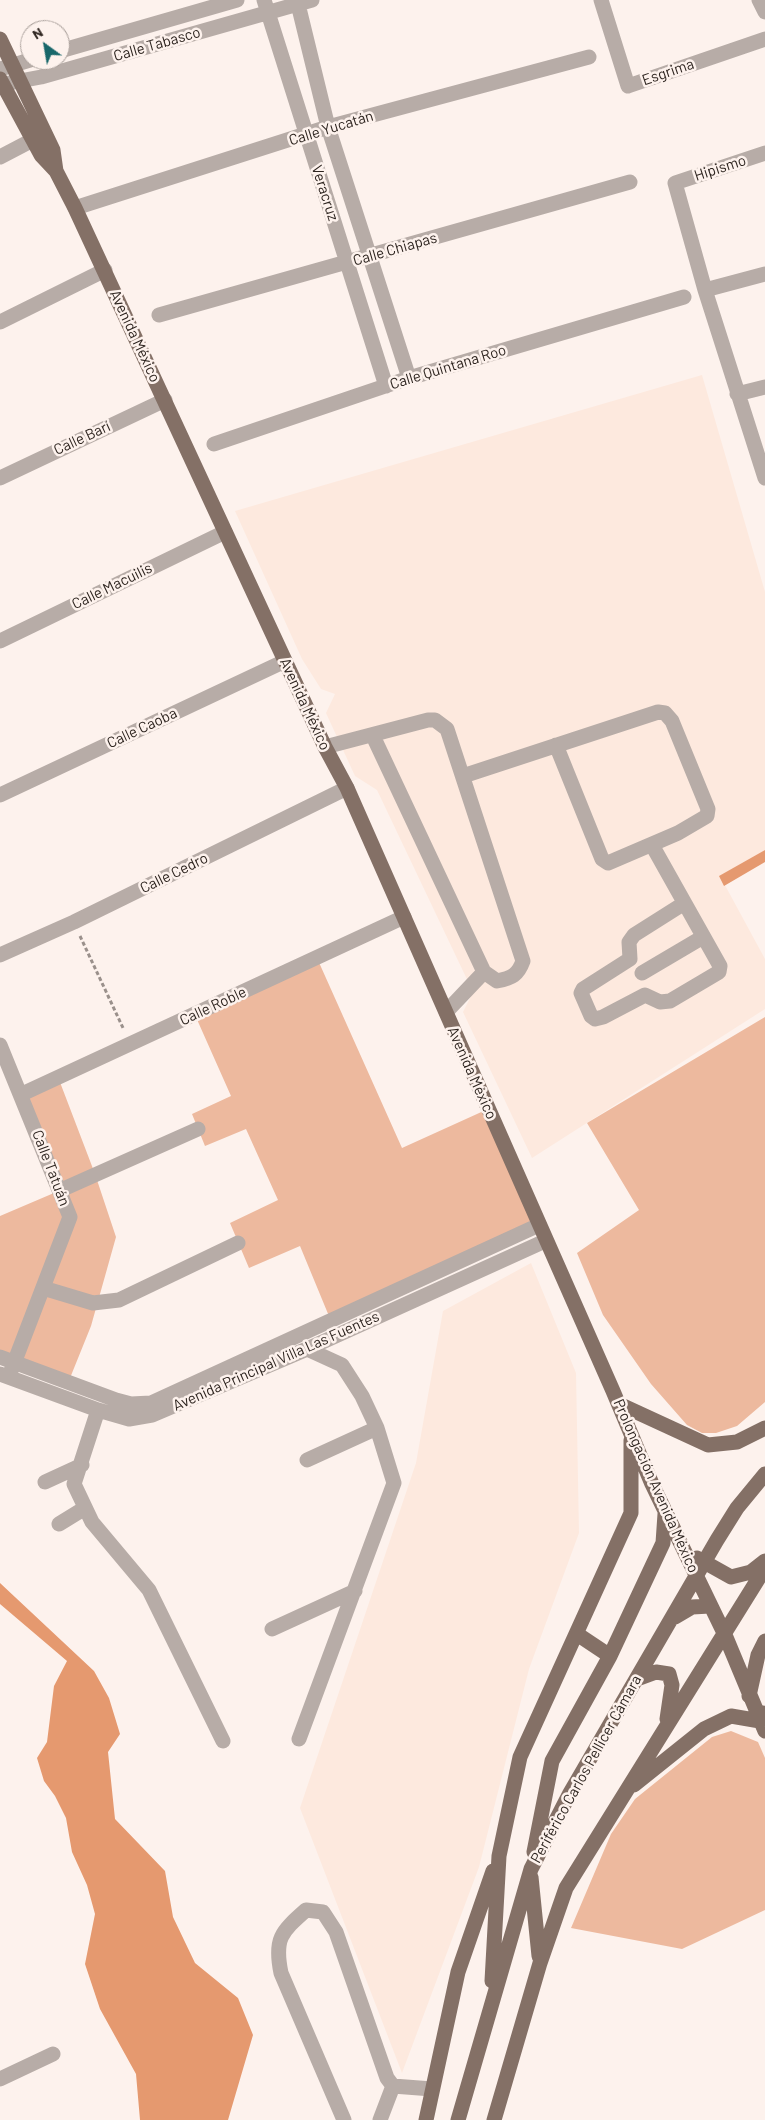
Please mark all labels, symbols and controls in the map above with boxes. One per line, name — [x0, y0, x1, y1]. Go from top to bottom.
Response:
north arrow — [20, 20, 70, 70]
text: N — [29, 23, 46, 42]
street label: Calle Tabasco — [111, 23, 203, 65]
street label: Esgrima — [640, 55, 696, 89]
street label: Calle Yucatán — [287, 107, 375, 149]
street label: Hipismo — [692, 151, 748, 185]
street label: Veracruz — [308, 163, 342, 223]
street label: Calle Chiapas — [351, 228, 439, 270]
street label: Avenida México — [106, 287, 164, 385]
street label: Calle Quintana Roo — [388, 341, 508, 393]
street label: Calle Barí — [51, 417, 113, 459]
street label: Calle Macuilis — [69, 559, 155, 613]
street label: Avenida México — [276, 655, 334, 753]
street label: Calle Caoba — [104, 704, 180, 752]
street label: Calle Cedro — [137, 849, 211, 897]
street label: Calle Roble — [177, 983, 249, 1029]
street label: Avenida México — [443, 1024, 501, 1122]
street label: Calle Tatuán — [28, 1128, 74, 1208]
street label: Avenida Principal Villa Las Fuentes — [170, 1307, 382, 1415]
street label: Prolongación Avenida México — [609, 1396, 703, 1576]
street label: Periférico Carlos Pellicer Cámara — [527, 1672, 645, 1866]

